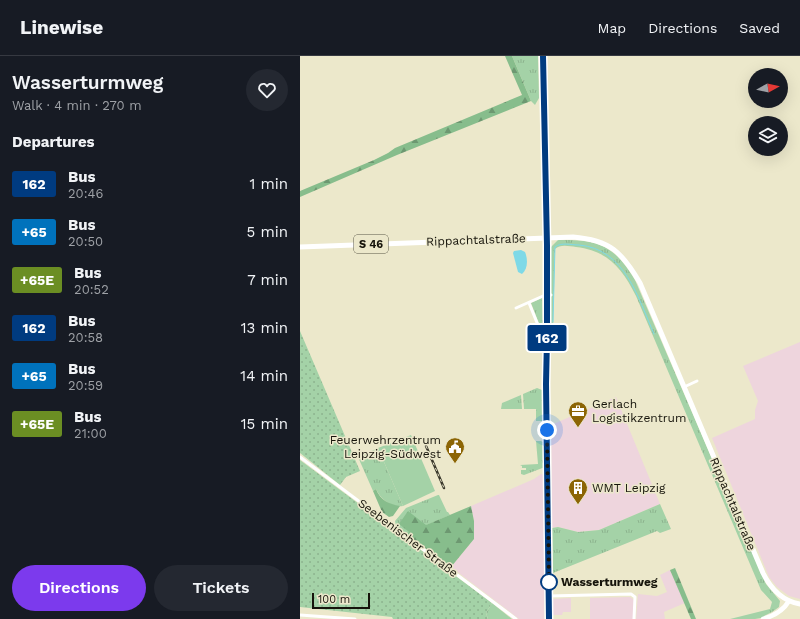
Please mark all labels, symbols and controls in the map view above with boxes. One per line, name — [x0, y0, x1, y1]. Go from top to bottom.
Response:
text: Linewise — [20, 16, 103, 39]
text: Map — [598, 20, 626, 36]
text: Directions — [648, 20, 717, 36]
text: Saved — [739, 20, 780, 36]
north arrow — [748, 68, 788, 108]
map controls — [748, 68, 788, 156]
button: heart — [246, 69, 288, 111]
text: Wasserturmweg — [12, 71, 163, 94]
text: Walk · 4 min · 270 m — [12, 98, 142, 113]
button: layers — [748, 116, 788, 156]
text: Departures — [12, 133, 95, 151]
text: Bus — [68, 168, 96, 186]
text: 1 min — [249, 175, 288, 193]
text: 162 — [22, 176, 46, 192]
text: 20:46 — [68, 186, 103, 201]
text: Bus — [68, 216, 96, 234]
text: 5 min — [247, 223, 288, 241]
text: +65 — [21, 224, 47, 240]
street label: Rippachtalstraße — [426, 231, 526, 249]
text: 20:50 — [68, 234, 103, 249]
road number: S 46 — [354, 235, 388, 253]
text: Bus — [74, 264, 102, 282]
text: 7 min — [247, 271, 288, 289]
text: +65E — [20, 272, 54, 288]
text: 20:52 — [74, 282, 109, 297]
text: Bus — [68, 312, 96, 330]
text: 13 min — [241, 319, 288, 337]
text: 162 — [22, 320, 46, 336]
line badge: 162 — [524, 325, 570, 351]
text: 20:58 — [68, 330, 103, 345]
text: 162 — [535, 330, 559, 346]
text: Bus — [68, 360, 96, 378]
text: 14 min — [240, 367, 288, 385]
text: +65 — [21, 368, 47, 384]
text: 20:59 — [68, 378, 103, 393]
place label: Gerlach Logistikzentrum — [592, 397, 686, 425]
office icon: Gerlach Logistikzentrum — [567, 400, 589, 428]
text: Bus — [74, 408, 102, 426]
text: 15 min — [241, 415, 288, 433]
text: +65E — [20, 416, 54, 432]
your location — [537, 420, 557, 440]
text: 21:00 — [74, 426, 107, 441]
place label: Feuerwehrzentrum Leipzig-Südwest — [330, 433, 441, 461]
public building icon: Feuerwehrzentrum Leipzig-Südwest — [444, 436, 466, 464]
street label: Rippachtalstraße — [707, 455, 759, 553]
building icon: WMT Leipzig — [567, 477, 589, 505]
place label: WMT Leipzig — [592, 481, 666, 495]
street label: Seebenischer Straße — [355, 496, 461, 580]
button: Directions — [12, 565, 146, 611]
button: Tickets — [154, 565, 288, 611]
marker: Wasserturmweg — [540, 573, 558, 591]
place label: Wasserturmweg — [561, 575, 658, 589]
scale bar — [312, 591, 370, 610]
text: 100 m — [318, 593, 350, 606]

